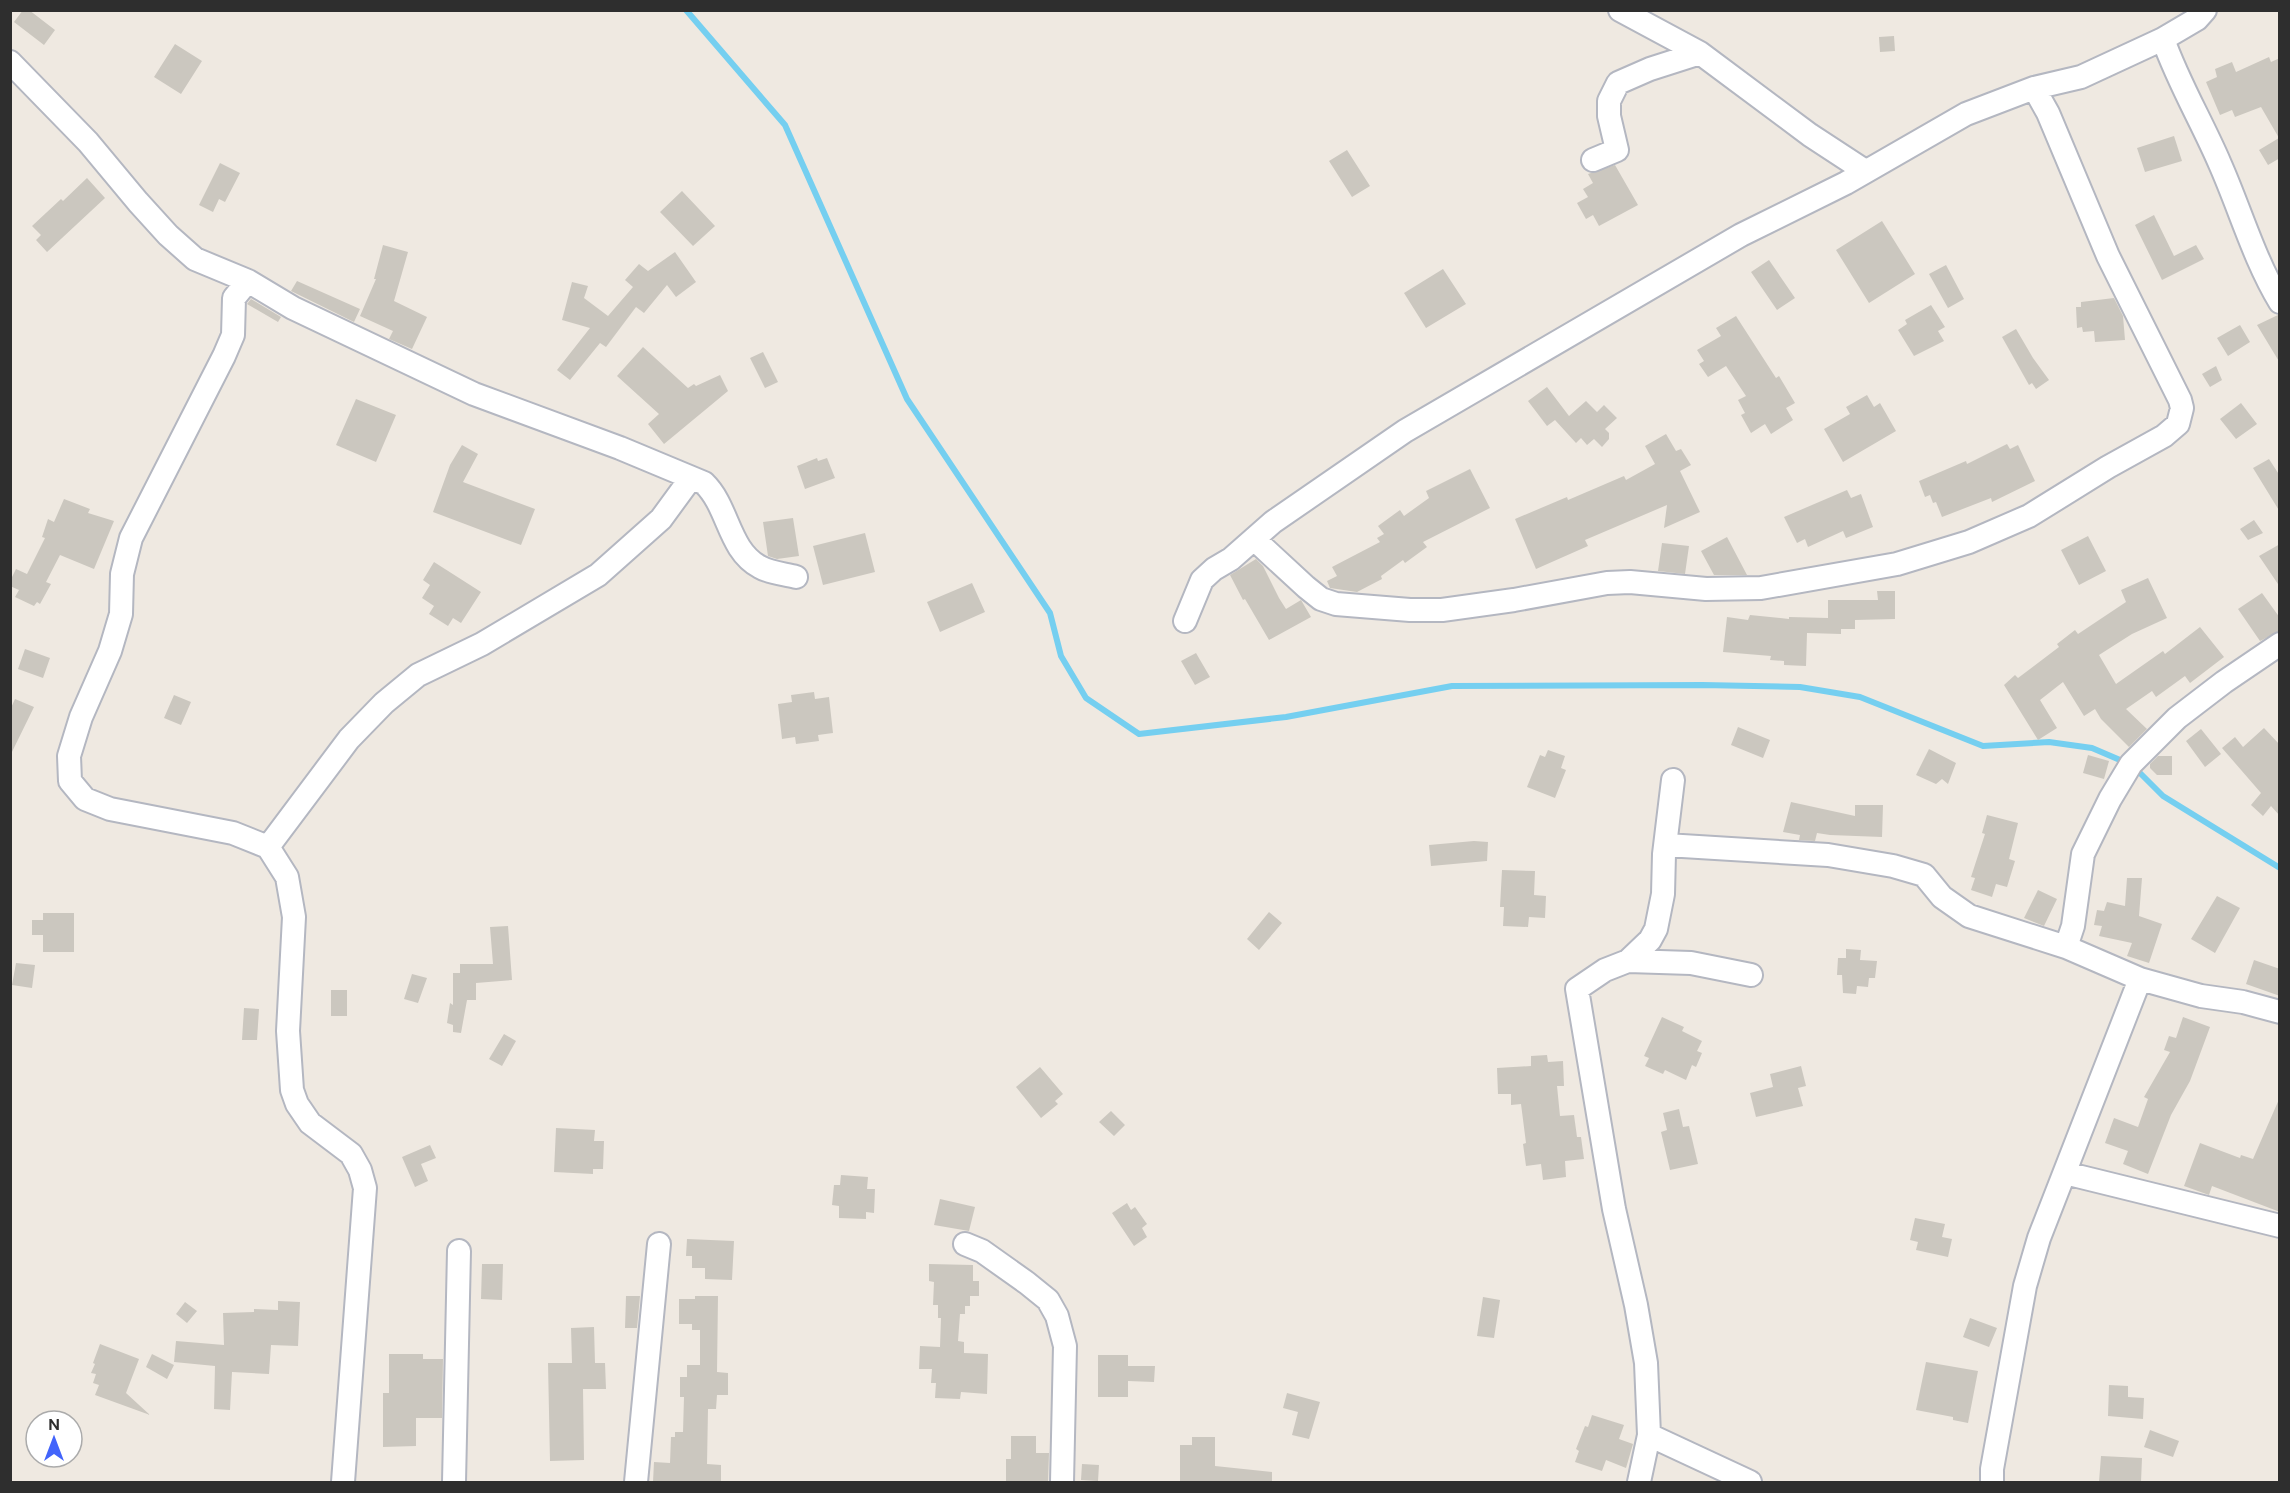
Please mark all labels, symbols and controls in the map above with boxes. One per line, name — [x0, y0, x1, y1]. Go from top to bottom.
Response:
north arrow — [24, 1409, 84, 1469]
text: N — [48, 1414, 60, 1435]

